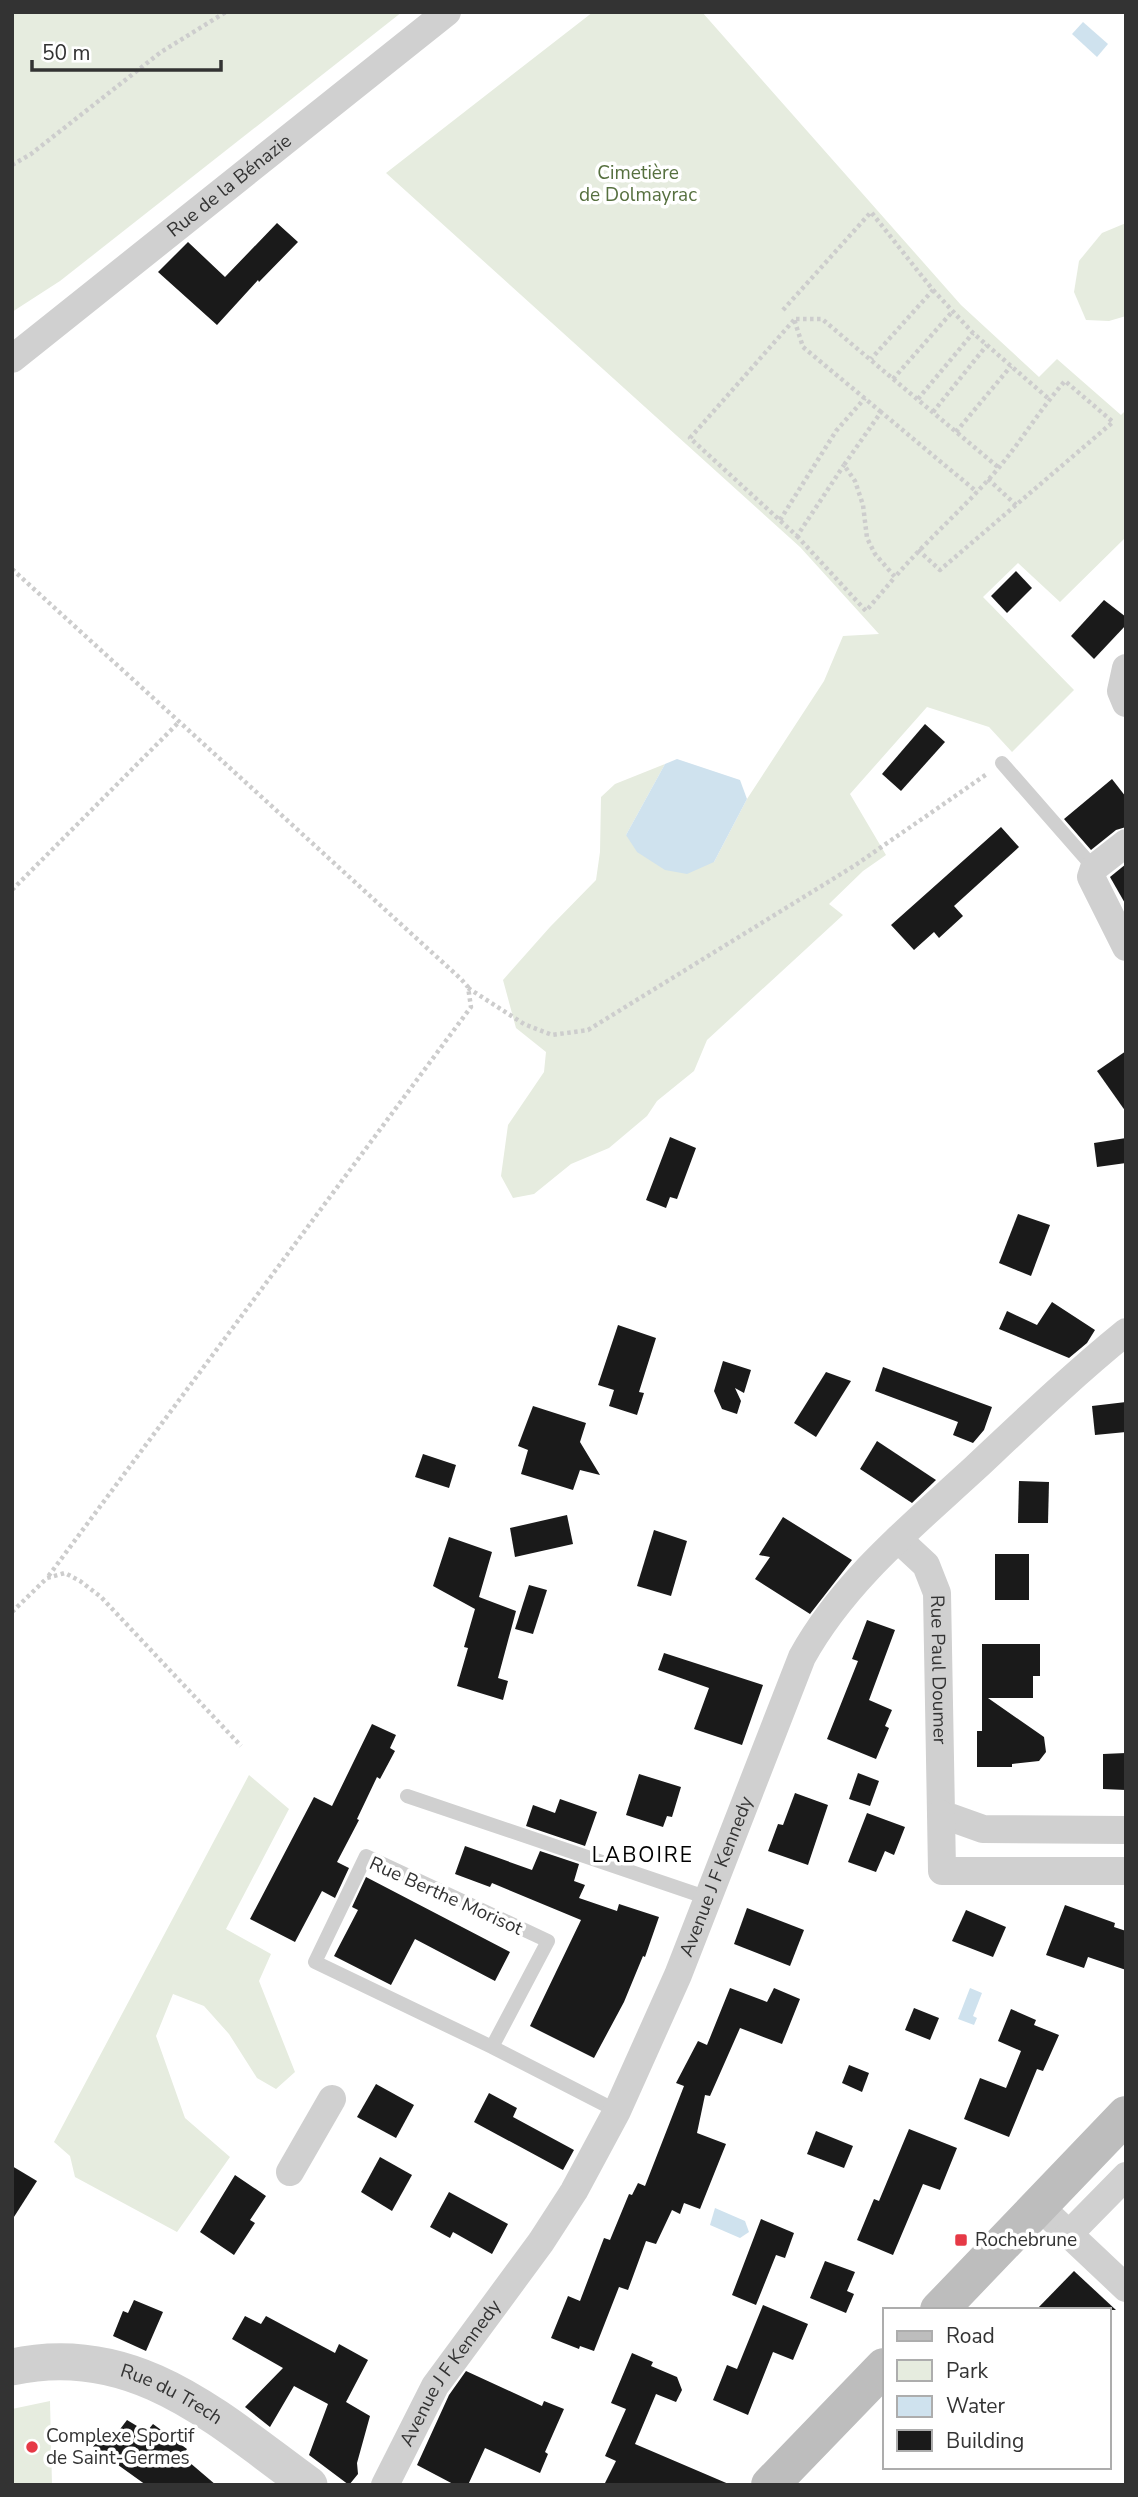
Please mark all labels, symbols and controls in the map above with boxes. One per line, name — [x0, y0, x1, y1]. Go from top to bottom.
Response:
scale bar — [32, 28, 220, 72]
text: 50 m — [42, 39, 91, 67]
street label: Rue de la Bénazie — [162, 128, 297, 243]
park label: Cimetière de Dolmayrac — [579, 160, 697, 208]
street label: Rue Paul Doumer — [924, 1595, 953, 1745]
street label: Avenue J F Kennedy — [673, 1792, 760, 1961]
district label: LABOIRE — [592, 1841, 694, 1869]
street label: Rue Berthe Morisot — [365, 1851, 527, 1942]
place label: Rochebrune — [975, 2227, 1077, 2253]
marker: Rochebrune — [953, 2232, 969, 2248]
street label: Avenue J F Kennedy — [394, 2294, 507, 2451]
legend — [883, 2308, 1110, 2469]
text: Road — [946, 2322, 995, 2350]
text: Park — [946, 2357, 988, 2385]
street label: Rue du Trech — [117, 2358, 227, 2431]
text: Water — [946, 2392, 1005, 2420]
place label: Complexe Sportif de Saint-Germes — [46, 2423, 195, 2471]
text: Building — [946, 2427, 1024, 2455]
marker: Complexe Sportif de Saint-Germes — [24, 2439, 40, 2455]

